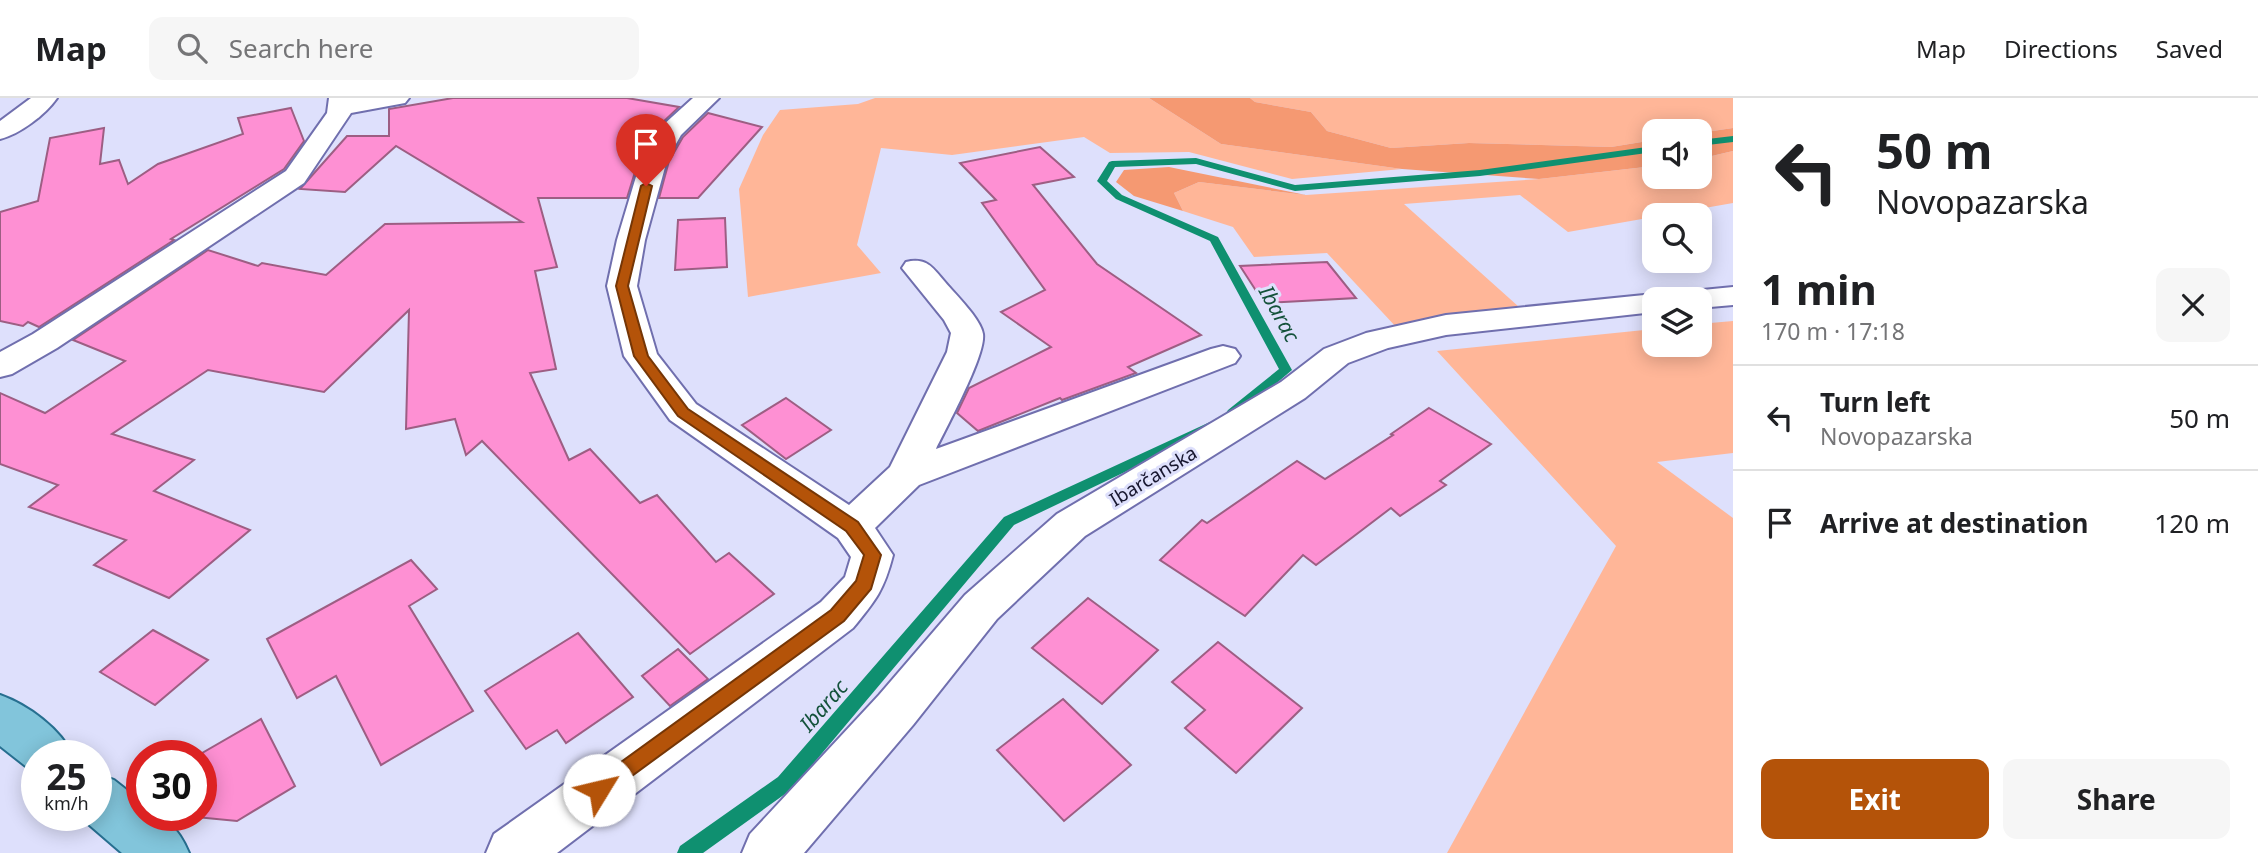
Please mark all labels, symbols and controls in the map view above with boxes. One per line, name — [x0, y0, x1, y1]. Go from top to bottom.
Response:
search box — [149, 17, 639, 80]
text: Map — [35, 26, 107, 71]
icon: search — [173, 29, 211, 67]
text: Search here — [229, 30, 373, 66]
text: Map — [1916, 32, 1966, 65]
text: Directions — [2004, 32, 2118, 65]
text: Saved — [2156, 32, 2223, 65]
pin — [616, 114, 676, 186]
text: 50 m — [1876, 117, 1993, 183]
map controls — [1642, 119, 1712, 357]
button: sound — [1642, 119, 1712, 189]
icon: arrive — [627, 125, 665, 163]
icon: left — [1761, 126, 1852, 217]
text: Novopazarska — [1876, 180, 2089, 223]
button: search — [1642, 203, 1712, 273]
text: 1 min — [1761, 260, 1877, 317]
button: close — [2156, 268, 2230, 342]
water label: Ibarac — [1253, 279, 1307, 347]
button: layers — [1642, 287, 1712, 357]
text: 170 m · 17:18 — [1761, 315, 1905, 347]
text: Turn left — [1820, 384, 1931, 420]
icon: left — [1761, 399, 1799, 437]
text: 50 m — [2169, 400, 2230, 436]
text: Novopazarska — [1820, 420, 1973, 452]
street label: Ibarčanska — [1104, 440, 1202, 512]
icon: arrive — [1761, 504, 1799, 542]
text: Arrive at destination — [1820, 505, 2089, 541]
text: 120 m — [2154, 505, 2230, 541]
water label: Ibarac — [792, 673, 854, 738]
speed limit sign: 30 — [126, 740, 217, 831]
text: 25 — [46, 753, 87, 800]
position arrow — [562, 753, 636, 827]
button: Exit — [1761, 759, 1989, 839]
button: Share — [2003, 759, 2230, 839]
text: km/h — [44, 791, 89, 815]

